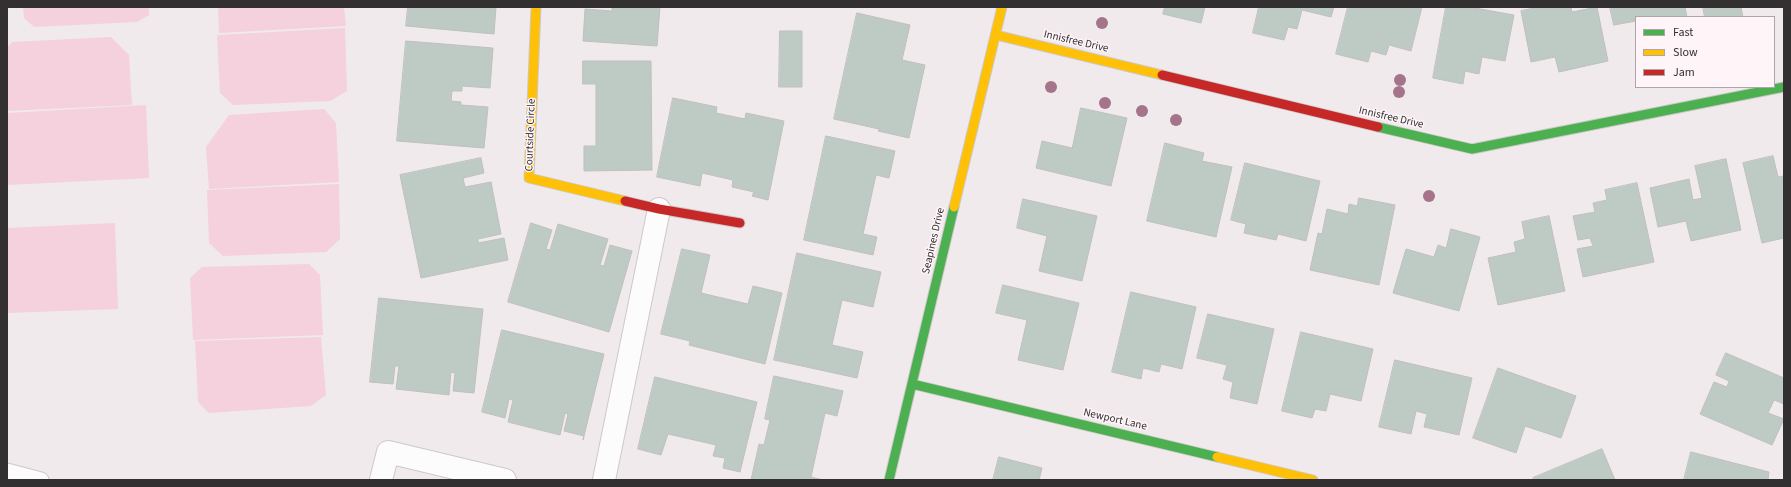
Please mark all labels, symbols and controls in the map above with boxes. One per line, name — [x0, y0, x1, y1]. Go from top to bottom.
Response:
legend — [1635, 16, 1775, 88]
text: Fast — [1673, 24, 1693, 41]
street label: Innisfree Drive — [1042, 28, 1110, 56]
text: Slow — [1673, 44, 1698, 61]
text: Jam — [1673, 64, 1695, 81]
street label: Courtside Circle — [523, 98, 539, 172]
street label: Innisfree Drive — [1357, 104, 1425, 132]
street label: Seapines Drive — [920, 207, 948, 275]
street label: Newport Lane — [1082, 406, 1148, 434]

